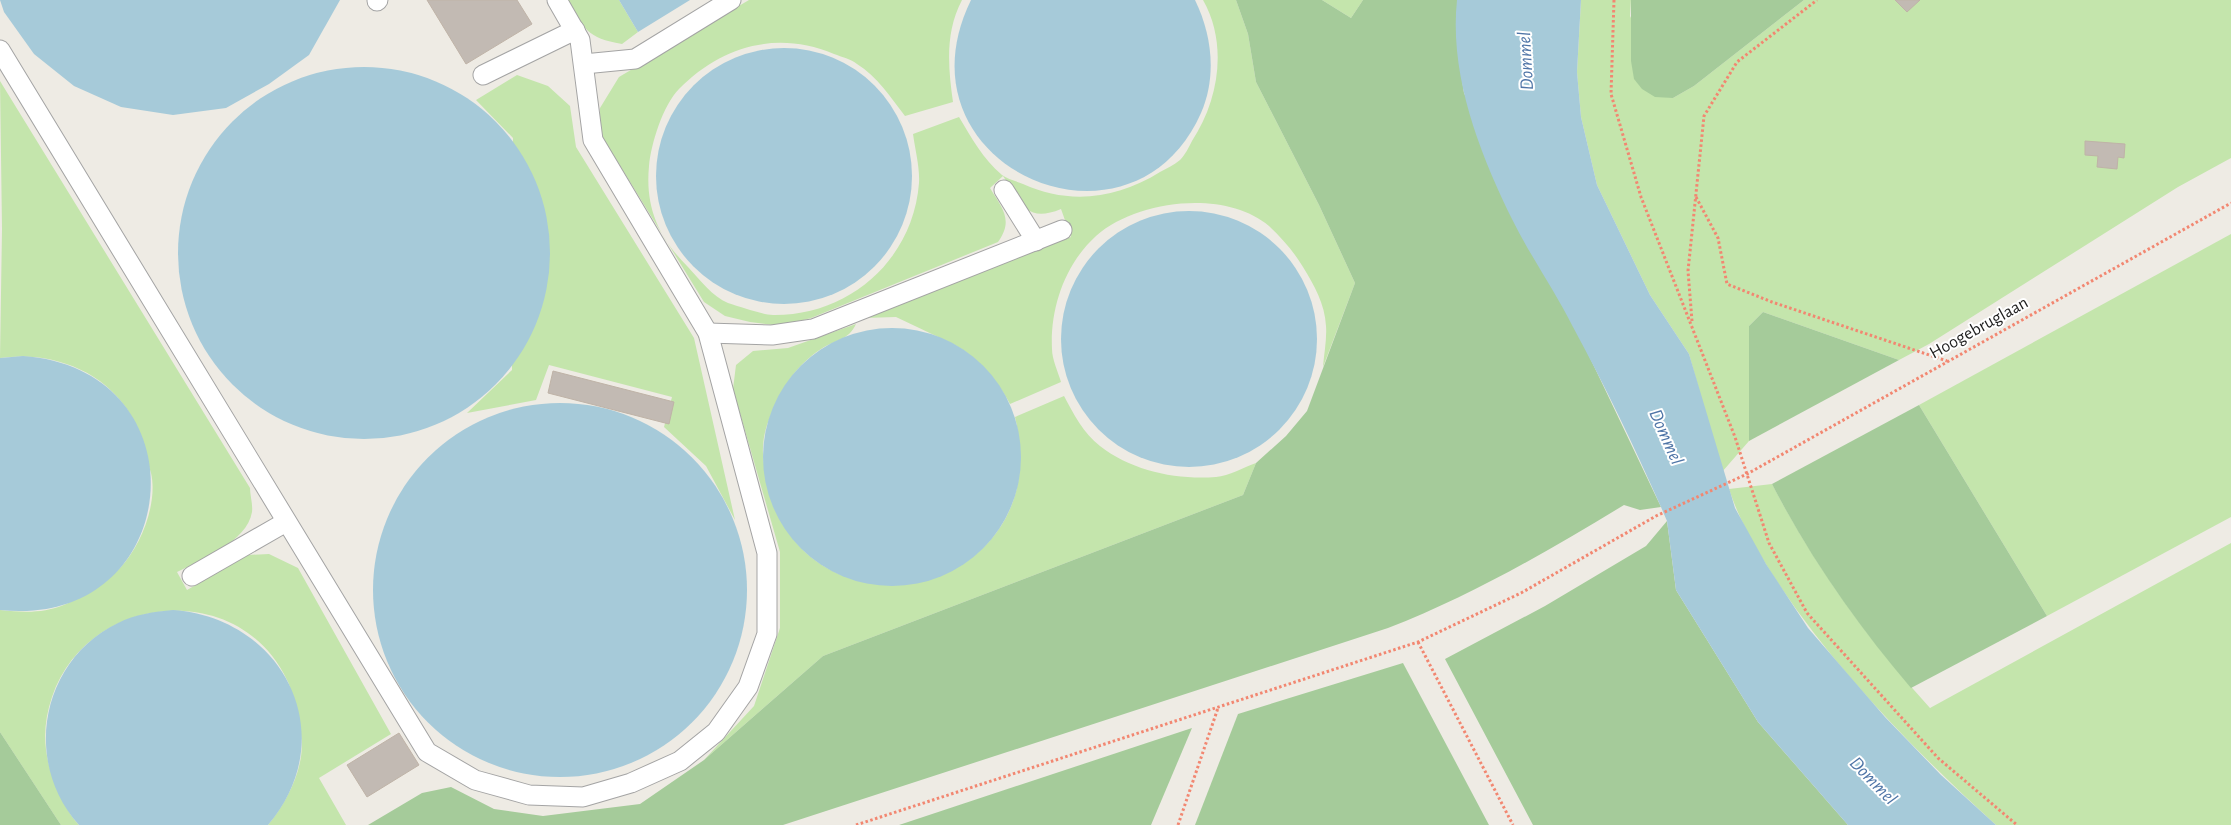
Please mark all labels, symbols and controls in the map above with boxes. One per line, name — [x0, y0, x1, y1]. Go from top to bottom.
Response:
water label: Dommel — [1515, 31, 1537, 91]
street label: Hoogebruglaan — [1927, 294, 2031, 362]
water label: Dommel — [1645, 406, 1687, 468]
water label: Dommel — [1846, 753, 1900, 809]

